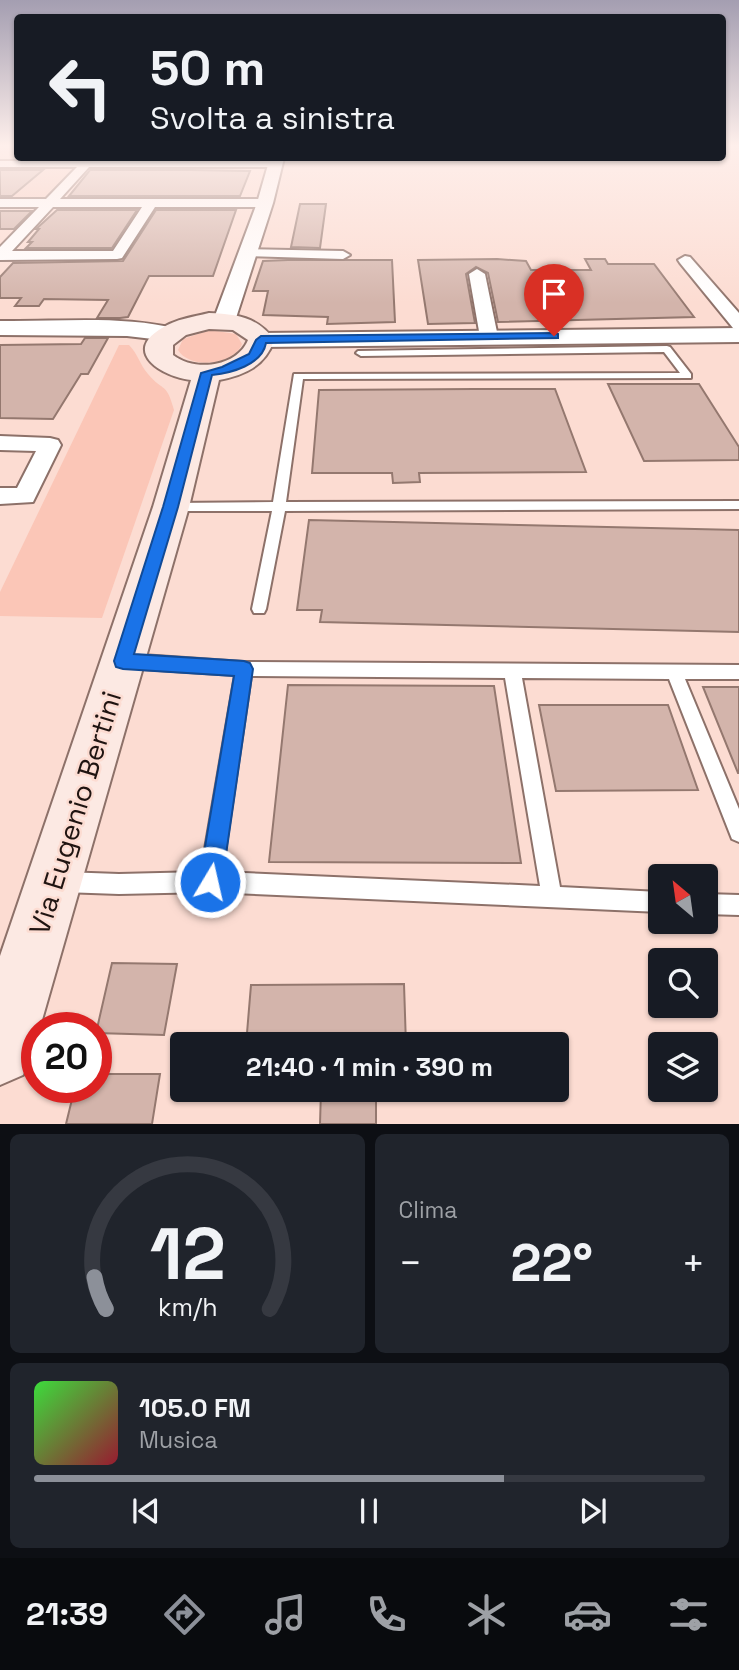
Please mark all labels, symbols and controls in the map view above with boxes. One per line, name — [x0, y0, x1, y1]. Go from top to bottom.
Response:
text: 50 m — [150, 37, 265, 99]
icon: left — [35, 42, 126, 133]
text: Svolta a sinistra — [150, 98, 395, 138]
pin — [524, 264, 584, 336]
icon: arrive — [535, 275, 573, 313]
street label: Via Eugenio Bertini — [21, 687, 129, 939]
position arrow — [173, 845, 247, 919]
north arrow — [648, 864, 718, 934]
map controls — [648, 864, 718, 1102]
button: search — [648, 948, 718, 1018]
speed limit sign: 20 — [21, 1012, 112, 1103]
button: layers — [648, 1032, 718, 1102]
text: 21:40 · 1 min · 390 m — [246, 1050, 493, 1084]
text: Clima — [399, 1195, 458, 1225]
text: 12 — [149, 1208, 225, 1301]
text: 22° — [511, 1230, 593, 1296]
text: − — [399, 1239, 422, 1287]
text: + — [681, 1239, 705, 1287]
text: km/h — [157, 1291, 217, 1323]
text: 105.0 FM — [139, 1391, 251, 1425]
text: Musica — [139, 1425, 218, 1455]
icon: previous — [127, 1492, 165, 1530]
icon: pause — [350, 1492, 388, 1530]
icon: next — [574, 1492, 612, 1530]
icon: directions — [160, 1590, 209, 1639]
icon: music — [261, 1590, 310, 1639]
icon: phone — [362, 1590, 411, 1639]
icon: climate — [462, 1590, 511, 1639]
icon: car — [563, 1590, 612, 1639]
icon: filters — [664, 1590, 713, 1639]
text: 21:39 — [26, 1594, 108, 1634]

